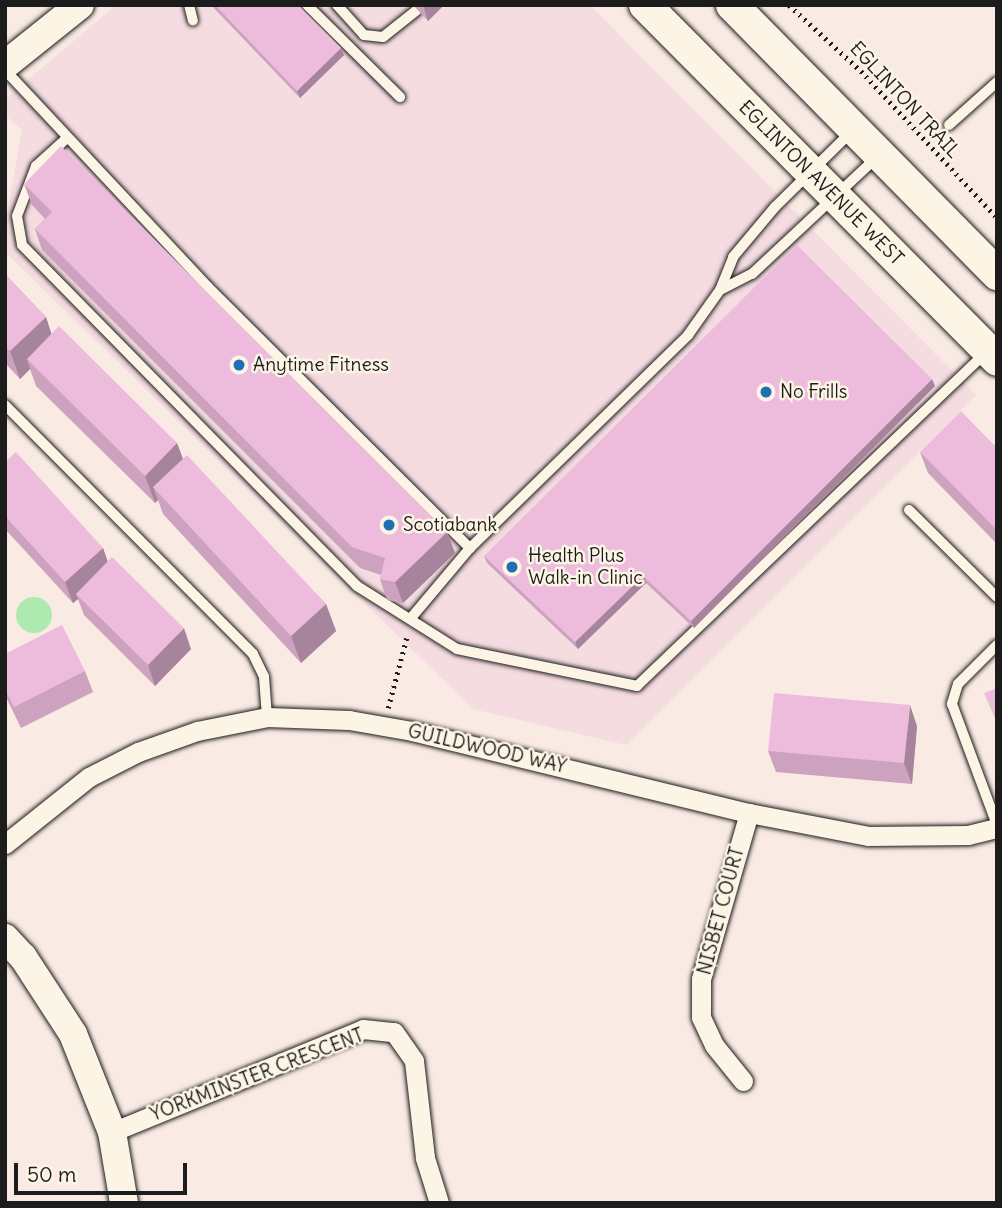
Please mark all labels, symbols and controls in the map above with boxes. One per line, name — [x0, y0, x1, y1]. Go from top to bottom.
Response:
street label: EGLINTON TRAIL — [845, 37, 965, 163]
street label: EGLINTON AVENUE WEST — [734, 96, 908, 270]
place label: Anytime Fitness — [253, 354, 389, 376]
marker: Anytime Fitness — [231, 357, 247, 373]
place label: No Frills — [780, 381, 847, 403]
marker: No Frills — [758, 384, 774, 400]
place label: Scotiabank — [403, 514, 497, 536]
marker: Scotiabank — [381, 517, 397, 533]
place label: Health Plus Walk-in Clinic — [528, 545, 643, 589]
marker: Health Plus Walk-in Clinic — [502, 557, 522, 577]
street label: GUILDWOOD WAY — [405, 720, 569, 778]
street label: NISBET COURT — [693, 845, 749, 977]
street label: YORKMINSTER CRESCENT — [147, 1024, 367, 1126]
scale bar — [18, 1148, 191, 1192]
text: 50 m — [27, 1161, 76, 1188]

